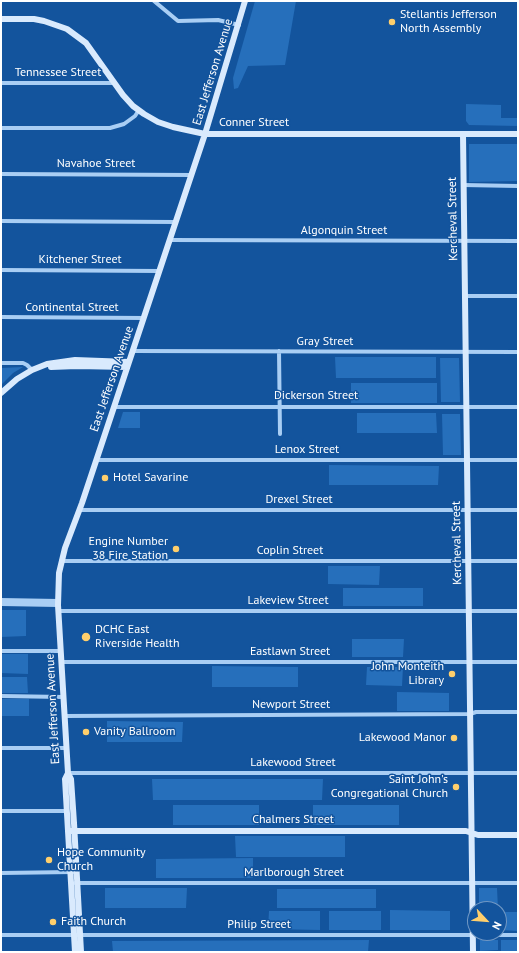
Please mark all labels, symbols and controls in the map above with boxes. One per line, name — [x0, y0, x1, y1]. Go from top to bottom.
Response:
place label: Stellantis Jefferson North Assembly — [400, 8, 497, 36]
street label: East Jefferson Avenue — [190, 17, 236, 127]
marker: Stellantis Jefferson North Assembly — [387, 17, 397, 27]
street label: Tennessee Street — [15, 66, 101, 80]
street label: Conner Street — [219, 116, 289, 130]
street label: Navahoe Street — [57, 157, 135, 171]
street label: Kercheval Street — [445, 177, 461, 261]
street label: Algonquin Street — [301, 224, 387, 238]
street label: Kitchener Street — [38, 253, 122, 267]
street label: Continental Street — [25, 301, 119, 315]
street label: East Jefferson Avenue — [87, 324, 137, 434]
street label: Gray Street — [297, 335, 353, 349]
street label: Dickerson Street — [274, 389, 358, 403]
street label: Lenox Street — [275, 443, 339, 457]
place label: Hotel Savarine — [113, 471, 188, 485]
marker: Hotel Savarine — [100, 473, 110, 483]
street label: Drexel Street — [265, 493, 333, 507]
street label: Kercheval Street — [449, 501, 465, 585]
place label: Engine Number 38 Fire Station — [89, 535, 168, 563]
marker: Engine Number 38 Fire Station — [171, 544, 181, 554]
street label: Coplin Street — [257, 544, 323, 558]
street label: Lakeview Street — [248, 594, 328, 608]
place label: DCHC East Riverside Health — [95, 623, 179, 651]
marker: DCHC East Riverside Health — [80, 631, 92, 643]
street label: Eastlawn Street — [250, 645, 330, 659]
street label: East Jefferson Avenue — [43, 653, 63, 765]
place label: John Monteith Library — [371, 660, 444, 688]
marker: John Monteith Library — [447, 669, 457, 679]
street label: Newport Street — [252, 698, 330, 712]
place label: Vanity Ballroom — [94, 725, 175, 739]
marker: Vanity Ballroom — [81, 727, 91, 737]
place label: Lakewood Manor — [359, 731, 446, 745]
marker: Lakewood Manor — [449, 733, 459, 743]
street label: Lakewood Street — [250, 756, 336, 770]
place label: Saint John's Congregational Church — [331, 773, 448, 801]
marker: Saint John's Congregational Church — [451, 782, 461, 792]
street label: Chalmers Street — [252, 813, 334, 827]
place label: Hope Community Church — [57, 846, 146, 874]
marker: Hope Community Church — [44, 855, 54, 865]
street label: Marlborough Street — [244, 866, 344, 880]
north arrow — [467, 901, 507, 941]
place label: Faith Church — [61, 915, 126, 929]
marker: Faith Church — [48, 917, 58, 927]
street label: Philip Street — [227, 918, 291, 932]
text: N — [489, 919, 505, 932]

